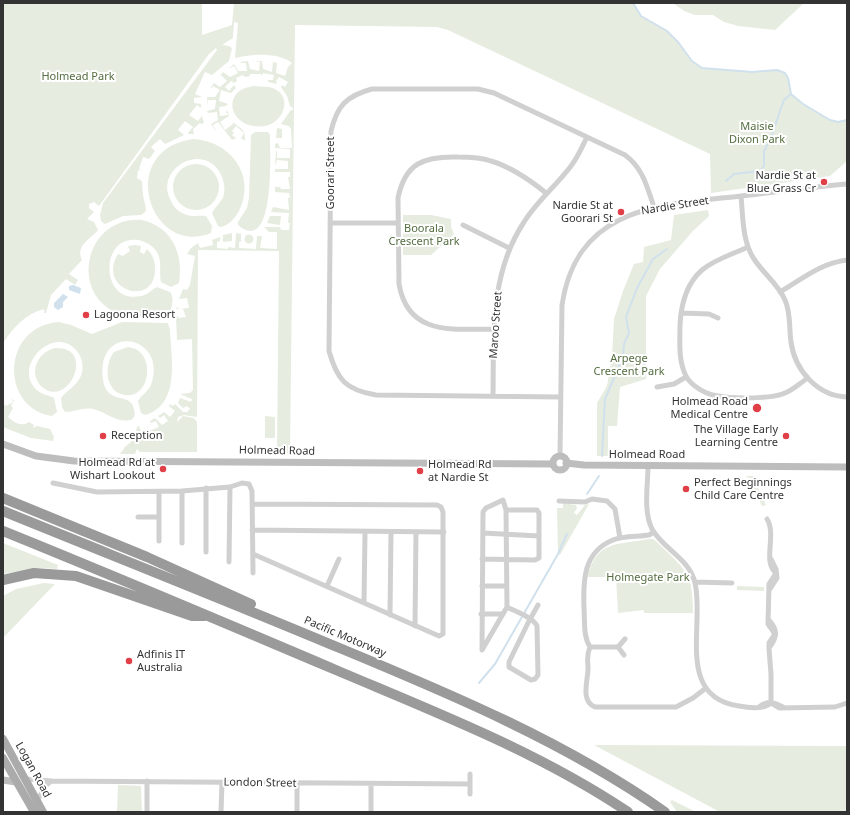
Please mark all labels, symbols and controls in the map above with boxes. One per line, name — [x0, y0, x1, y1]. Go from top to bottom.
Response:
park label: Holmead Park — [41, 70, 115, 84]
park label: Maisie Dixon Park — [729, 120, 785, 146]
street label: Goorari Street — [324, 137, 338, 209]
place label: Nardie St at Blue Grass Cr — [747, 169, 816, 195]
marker: Nardie St at Blue Grass Cr — [819, 177, 829, 187]
street label: Nardie Street — [640, 194, 710, 218]
place label: Nardie St at Goorari St — [552, 199, 613, 225]
marker: Nardie St at Goorari St — [616, 207, 626, 217]
park label: Boorala Crescent Park — [388, 222, 460, 248]
street label: Maroo Street — [487, 291, 505, 359]
place label: Lagoona Resort — [94, 308, 175, 322]
marker: Lagoona Resort — [81, 310, 91, 320]
park label: Arpege Crescent Park — [593, 352, 665, 378]
place label: Holmead Road Medical Centre — [671, 395, 748, 421]
marker: Holmead Road Medical Centre — [751, 402, 763, 414]
place label: The Village Early Learning Centre — [694, 423, 778, 449]
place label: Reception — [111, 429, 163, 443]
marker: Reception — [98, 431, 108, 441]
marker: The Village Early Learning Centre — [781, 431, 791, 441]
street label: Holmead Road — [239, 444, 315, 458]
street label: Holmead Road — [609, 448, 685, 462]
place label: Holmead Rd at Wishart Lookout — [70, 456, 155, 482]
place label: Holmead Rd at Nardie St — [428, 458, 492, 484]
marker: Holmead Rd at Wishart Lookout — [158, 464, 168, 474]
marker: Holmead Rd at Nardie St — [415, 466, 425, 476]
place label: Perfect Beginnings Child Care Centre — [694, 476, 792, 502]
marker: Perfect Beginnings Child Care Centre — [681, 484, 691, 494]
park label: Holmegate Park — [606, 571, 690, 585]
street label: Pacific Motorway — [302, 614, 388, 660]
place label: Adfinis IT Australia — [137, 648, 185, 674]
marker: Adfinis IT Australia — [124, 656, 134, 666]
street label: Logan Road — [12, 740, 54, 800]
street label: London Street — [223, 776, 297, 790]

